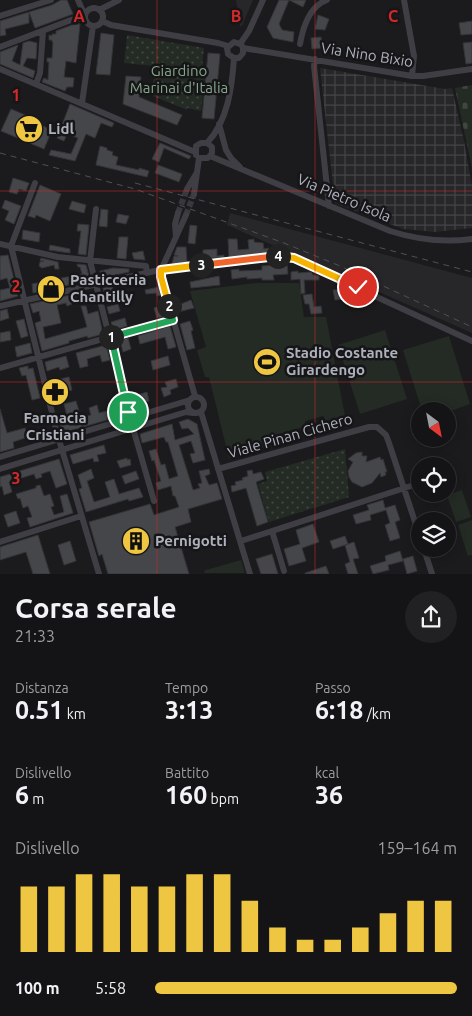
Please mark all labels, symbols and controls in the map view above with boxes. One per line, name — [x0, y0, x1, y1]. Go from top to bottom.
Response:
text: A — [73, 7, 85, 25]
text: B — [231, 7, 241, 25]
text: C — [388, 7, 398, 25]
street label: Via Nino Bixio — [320, 39, 414, 70]
park label: Giardino Marinai d'Italia — [130, 62, 228, 96]
text: 1 — [11, 86, 21, 104]
supermarket icon: Lidl — [14, 114, 44, 144]
place label: Lidl — [48, 120, 74, 137]
street label: Via Pietro Isola — [295, 170, 394, 225]
pin: 4 — [266, 244, 290, 268]
text: 4 — [275, 248, 282, 264]
pin: 3 — [188, 252, 214, 278]
text: 3 — [198, 257, 205, 273]
pin — [337, 266, 379, 308]
place label: Pasticceria Chantilly — [70, 271, 146, 305]
icon: check — [344, 273, 372, 301]
shop icon: Pasticceria Chantilly — [36, 274, 66, 304]
text: 2 — [11, 277, 21, 295]
pin: 2 — [156, 294, 182, 318]
text: 2 — [166, 298, 173, 314]
pin: 1 — [98, 324, 124, 350]
text: 1 — [108, 329, 115, 345]
place label: Stadio Costante Girardengo — [286, 344, 398, 378]
sports icon: Stadio Costante Girardengo — [252, 347, 282, 377]
pharmacy icon: Farmacia Cristiani — [40, 377, 70, 407]
pin — [107, 391, 149, 433]
icon: arrive — [114, 398, 142, 426]
north arrow — [411, 402, 456, 448]
map controls — [411, 402, 456, 557]
place label: Farmacia Cristiani — [23, 409, 87, 443]
street label: Viale Pinan Cichero — [226, 410, 354, 461]
button: locate — [411, 457, 456, 502]
text: 3 — [11, 469, 21, 487]
button: layers — [411, 512, 456, 557]
building icon: Pernigotti — [121, 526, 151, 556]
place label: Pernigotti — [155, 532, 227, 549]
button: share — [405, 591, 457, 643]
text: Corsa serale — [15, 592, 177, 623]
text: 21:33 — [15, 627, 55, 645]
text: Distanza — [15, 680, 69, 696]
text: Tempo — [165, 680, 208, 696]
text: Passo — [315, 680, 351, 696]
text: 0.51 — [15, 696, 63, 724]
text: 3:13 — [165, 696, 213, 724]
text: 6:18 — [315, 696, 363, 724]
text: km — [63, 706, 86, 722]
text: /km — [363, 706, 391, 722]
text: Dislivello — [15, 765, 71, 781]
text: Battito — [165, 765, 209, 781]
text: kcal — [315, 765, 339, 781]
text: 6 — [15, 781, 29, 809]
text: 160 — [165, 781, 207, 809]
text: 36 — [315, 781, 343, 809]
text: m — [29, 791, 44, 807]
text: bpm — [207, 791, 239, 807]
text: Dislivello — [15, 839, 80, 857]
text: 159–164 m — [377, 839, 457, 857]
text: 100 m — [15, 979, 60, 997]
text: 5:58 — [95, 979, 126, 997]

